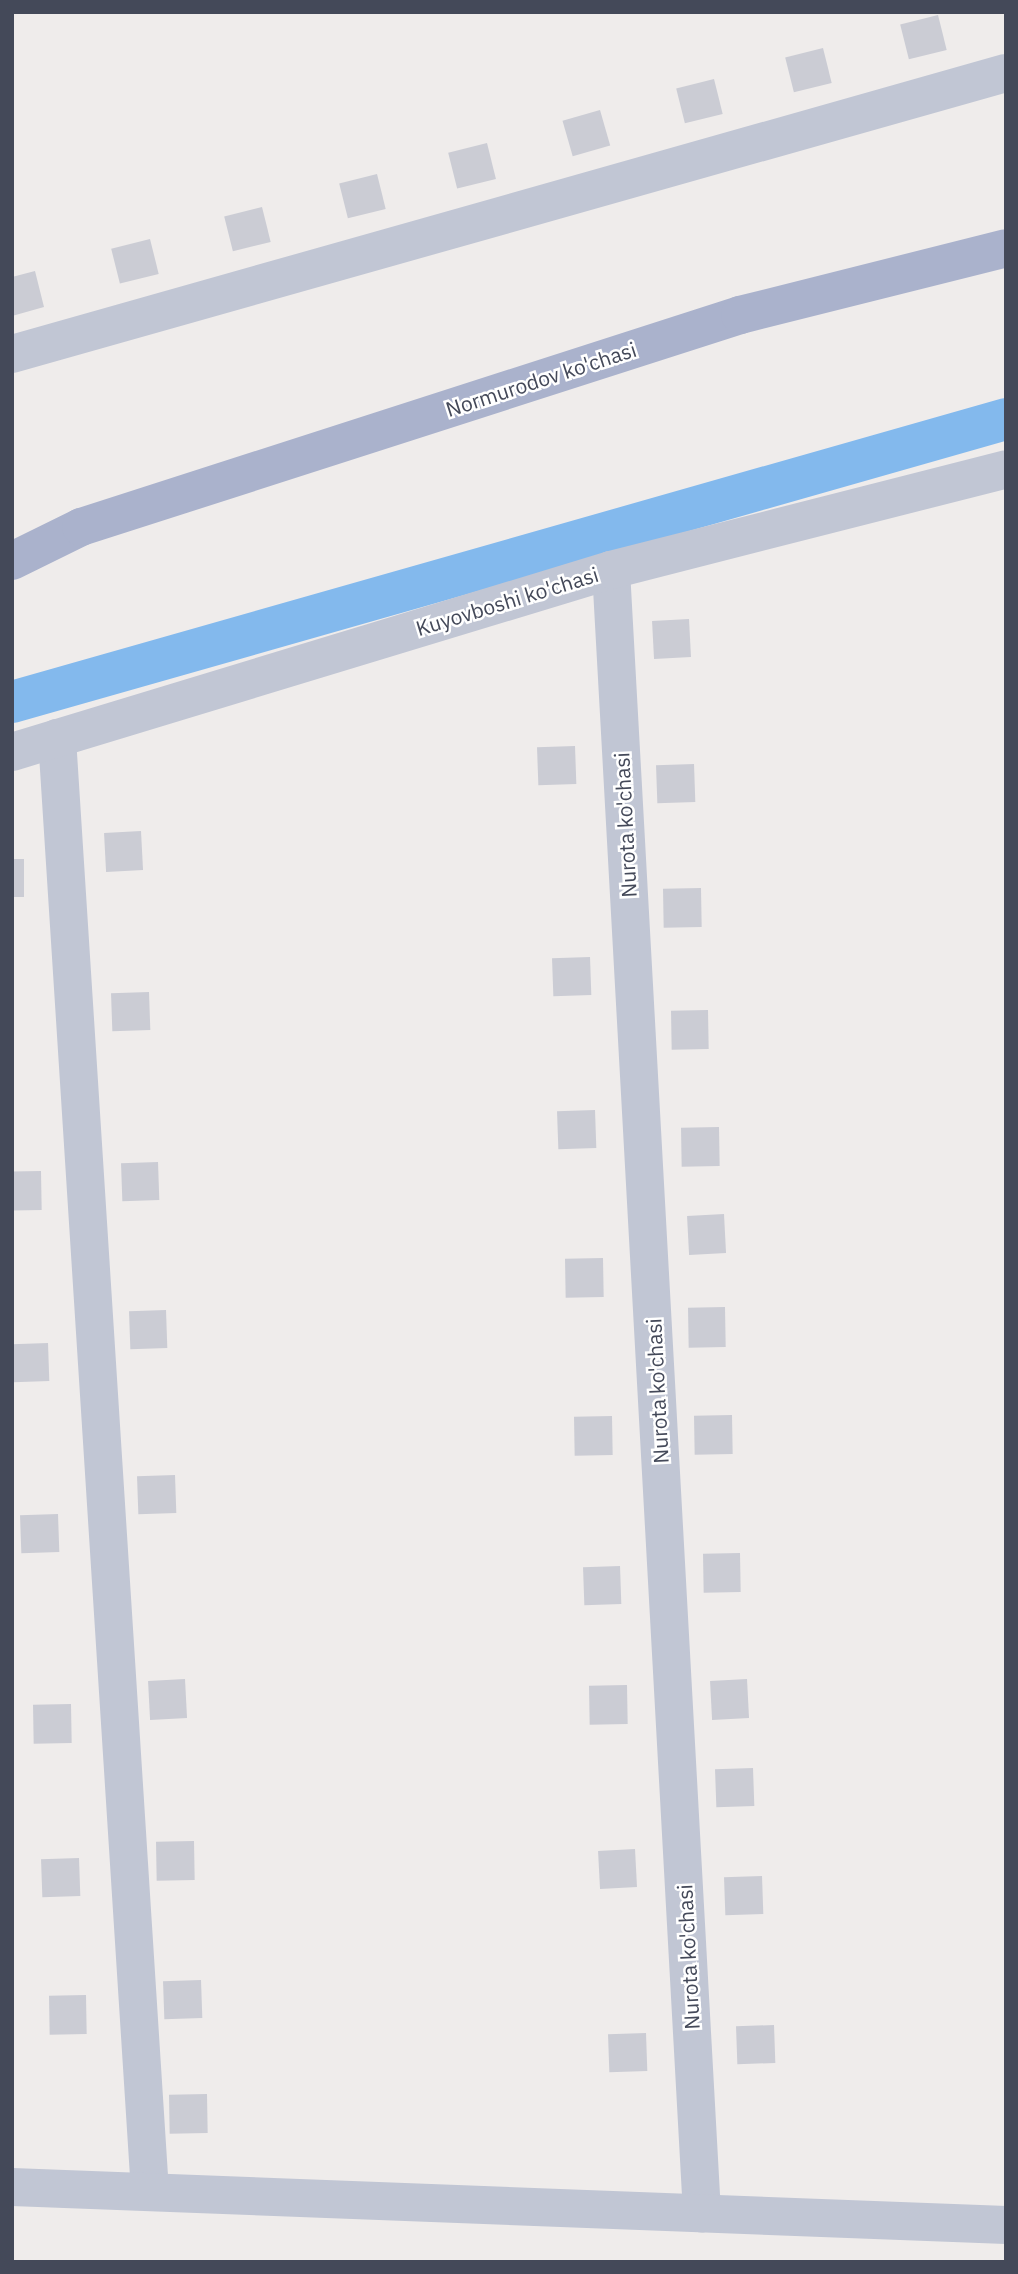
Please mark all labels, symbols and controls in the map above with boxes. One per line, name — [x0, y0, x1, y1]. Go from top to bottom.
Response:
street label: Normurodov ko'chasi — [443, 336, 639, 422]
street label: Kuyovboshi ko'chasi — [413, 561, 601, 641]
street label: Nurota ko'chasi — [609, 752, 641, 898]
street label: Nurota ko'chasi — [641, 1318, 673, 1464]
street label: Nurota ko'chasi — [672, 1884, 704, 2030]

